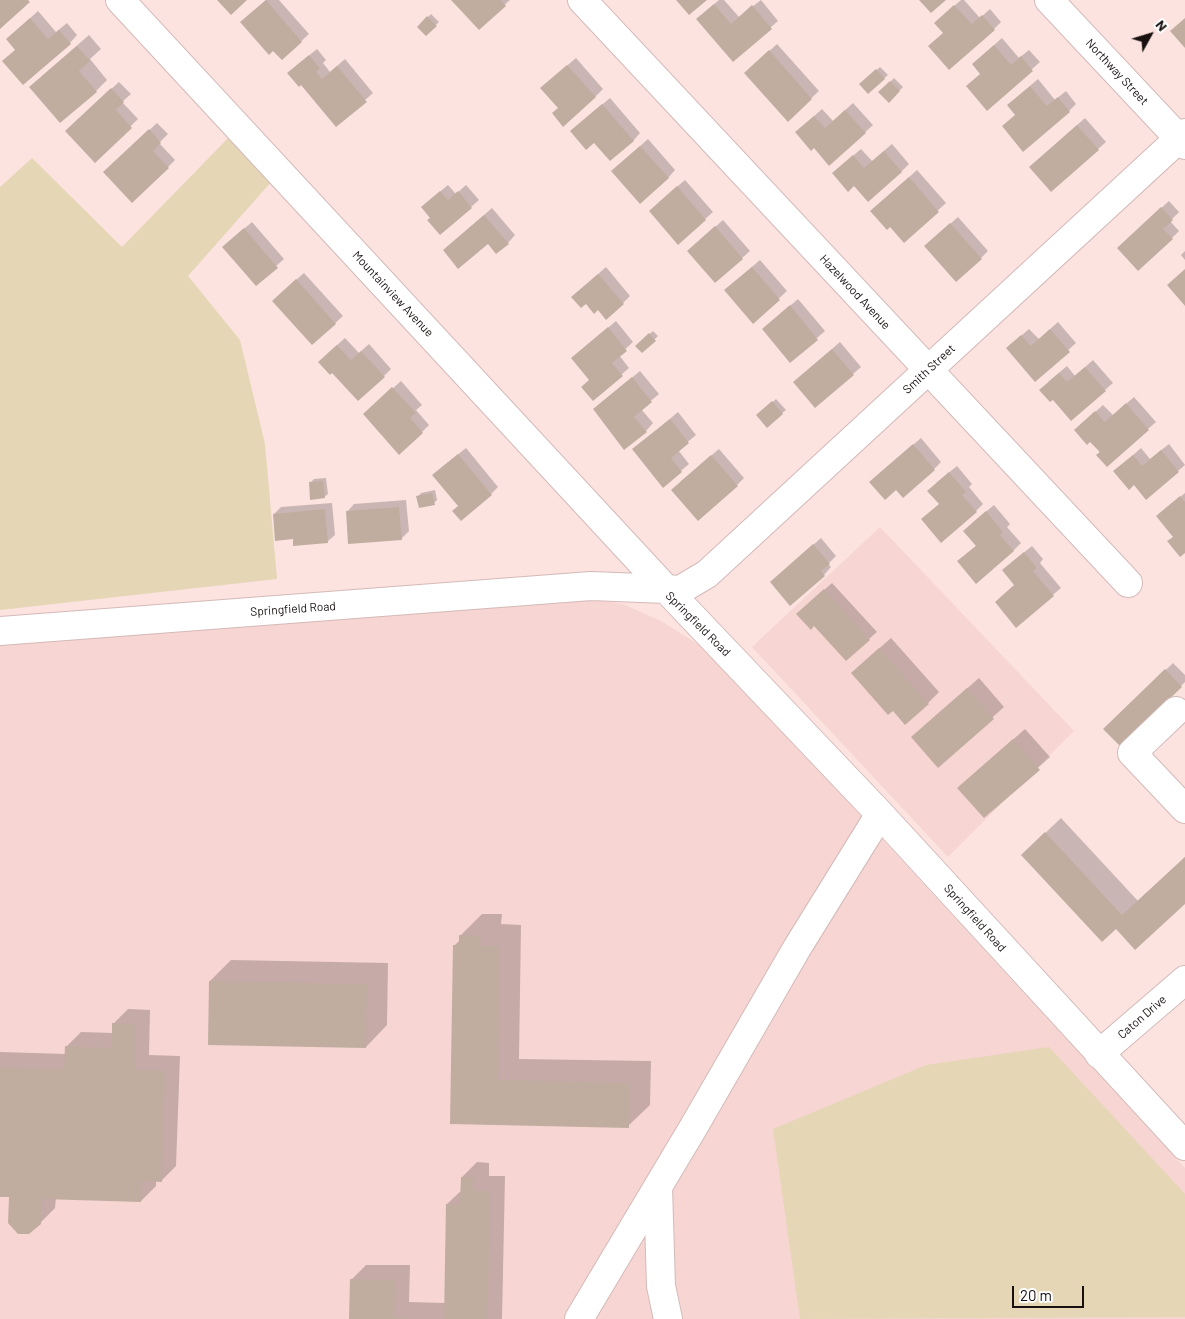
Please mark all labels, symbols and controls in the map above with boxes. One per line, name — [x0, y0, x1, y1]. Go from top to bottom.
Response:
north arrow — [1125, 10, 1175, 60]
text: N — [1153, 16, 1172, 34]
street label: Northway Street — [1083, 36, 1151, 108]
street label: Mountainview Avenue — [349, 248, 437, 340]
street label: Hazelwood Avenue — [817, 252, 893, 332]
street label: Smith Street — [900, 341, 958, 397]
street label: Springfield Road — [663, 589, 733, 659]
street label: Springfield Road — [250, 599, 336, 619]
street label: Springfield Road — [941, 881, 1009, 955]
street label: Caton Drive — [1115, 992, 1169, 1042]
scale bar — [1015, 1276, 1088, 1308]
text: 20 m — [1020, 1286, 1052, 1304]

